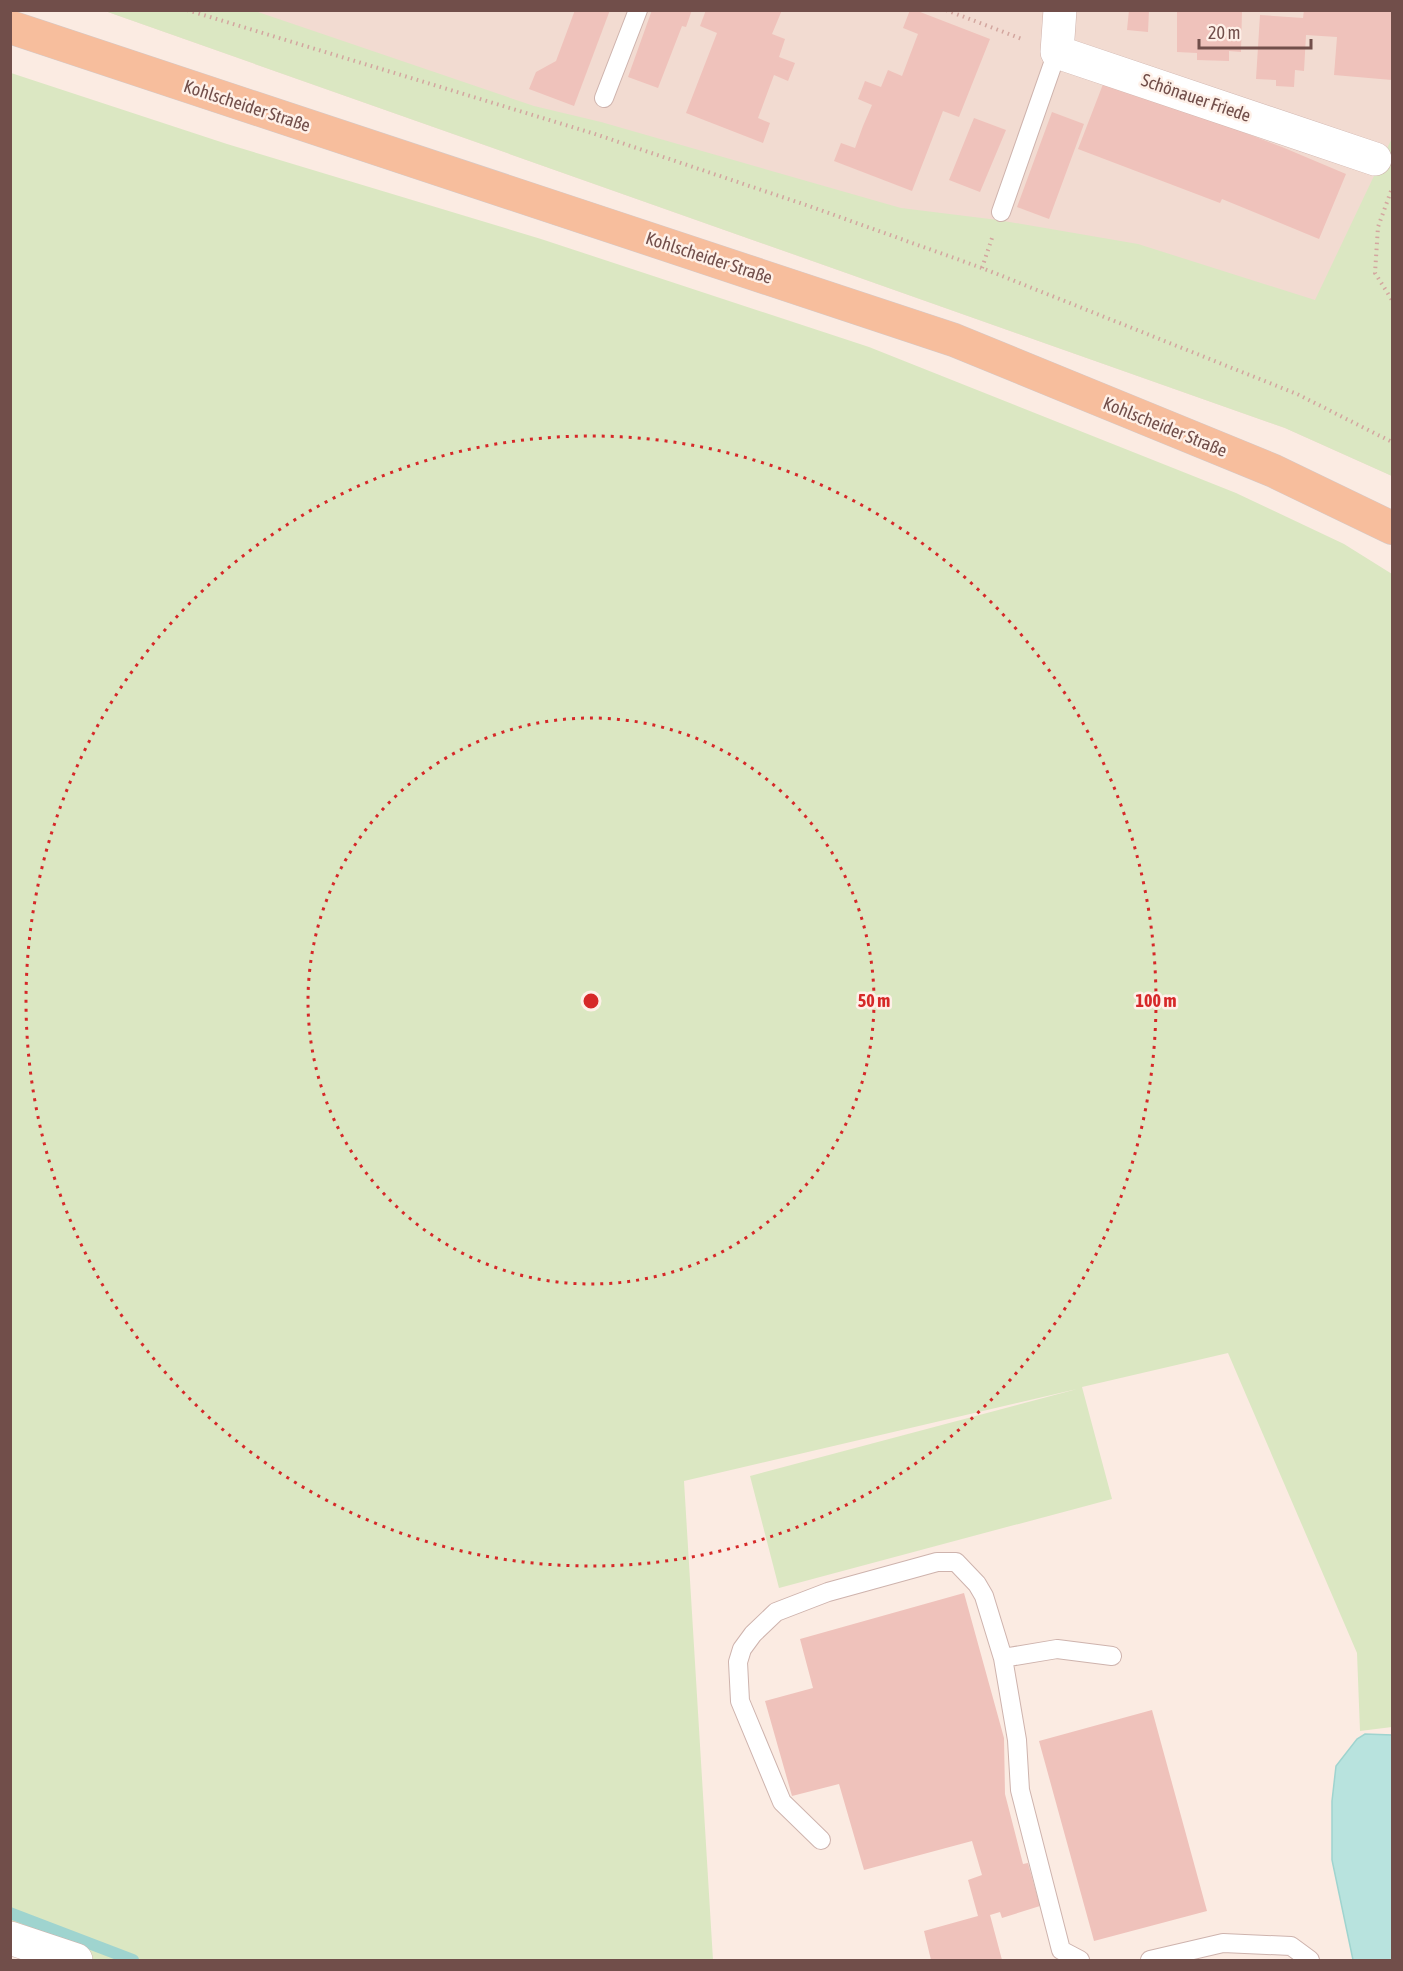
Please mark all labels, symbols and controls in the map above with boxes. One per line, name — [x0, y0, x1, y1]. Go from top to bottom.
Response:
scale bar — [1199, 12, 1312, 50]
text: 20 m — [1208, 22, 1240, 43]
street label: Schönauer Friede — [1139, 69, 1254, 126]
street label: Kohlscheider Straße — [181, 75, 313, 136]
street label: Kohlscheider Straße — [643, 227, 775, 288]
street label: Kohlscheider Straße — [1100, 392, 1230, 461]
text: 50 m — [858, 990, 890, 1011]
text: 100 m — [1136, 990, 1176, 1011]
centre of rings — [581, 991, 601, 1011]

